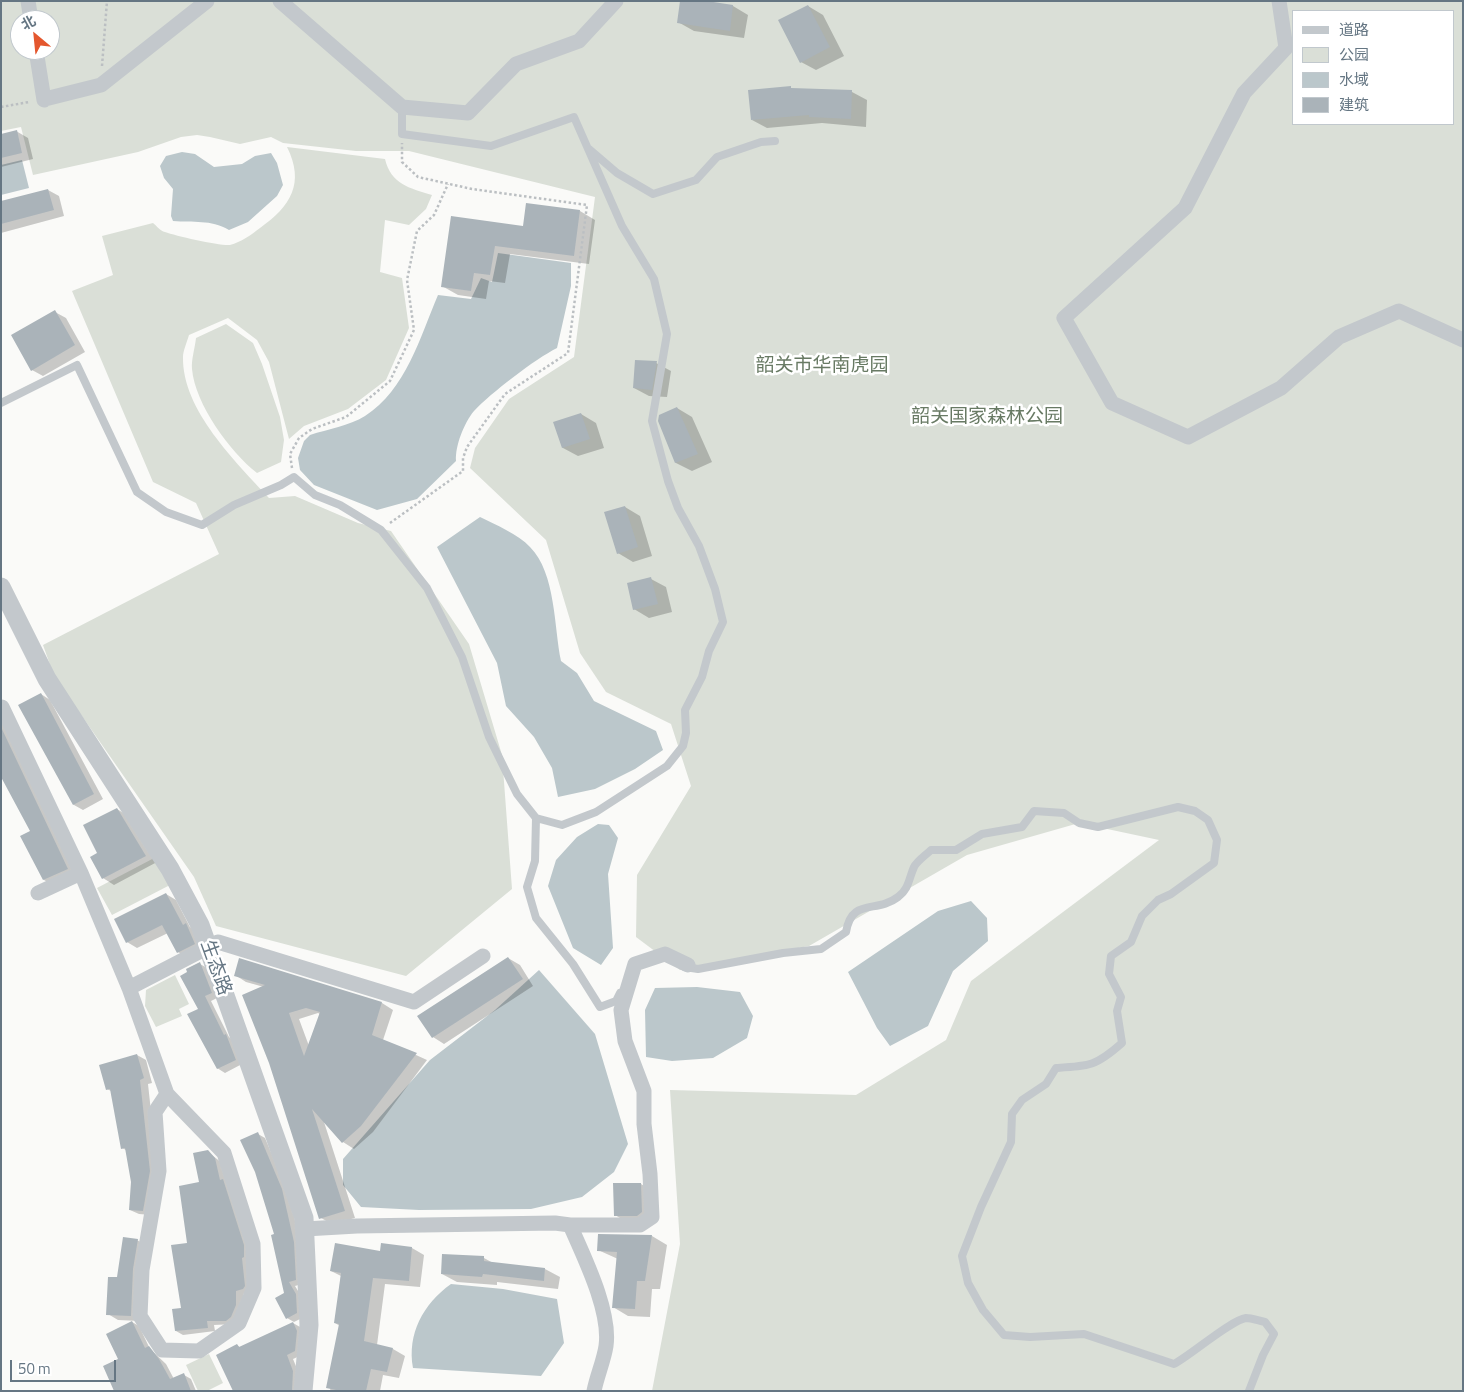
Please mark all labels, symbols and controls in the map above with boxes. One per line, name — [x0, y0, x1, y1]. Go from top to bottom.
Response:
north arrow — [10, 10, 60, 60]
text: 北 — [17, 10, 39, 35]
legend — [1292, 10, 1454, 125]
text: 道路 — [1339, 18, 1369, 41]
text: 公园 — [1339, 43, 1369, 66]
text: 水域 — [1339, 68, 1369, 91]
text: 建筑 — [1339, 93, 1369, 116]
park label: 韶关市华南虎园 — [756, 355, 888, 377]
park label: 韶关国家森林公园 — [911, 406, 1063, 428]
street label: 生态路 — [195, 937, 235, 999]
scale bar — [12, 1350, 119, 1382]
text: 50 m — [18, 1357, 51, 1380]

